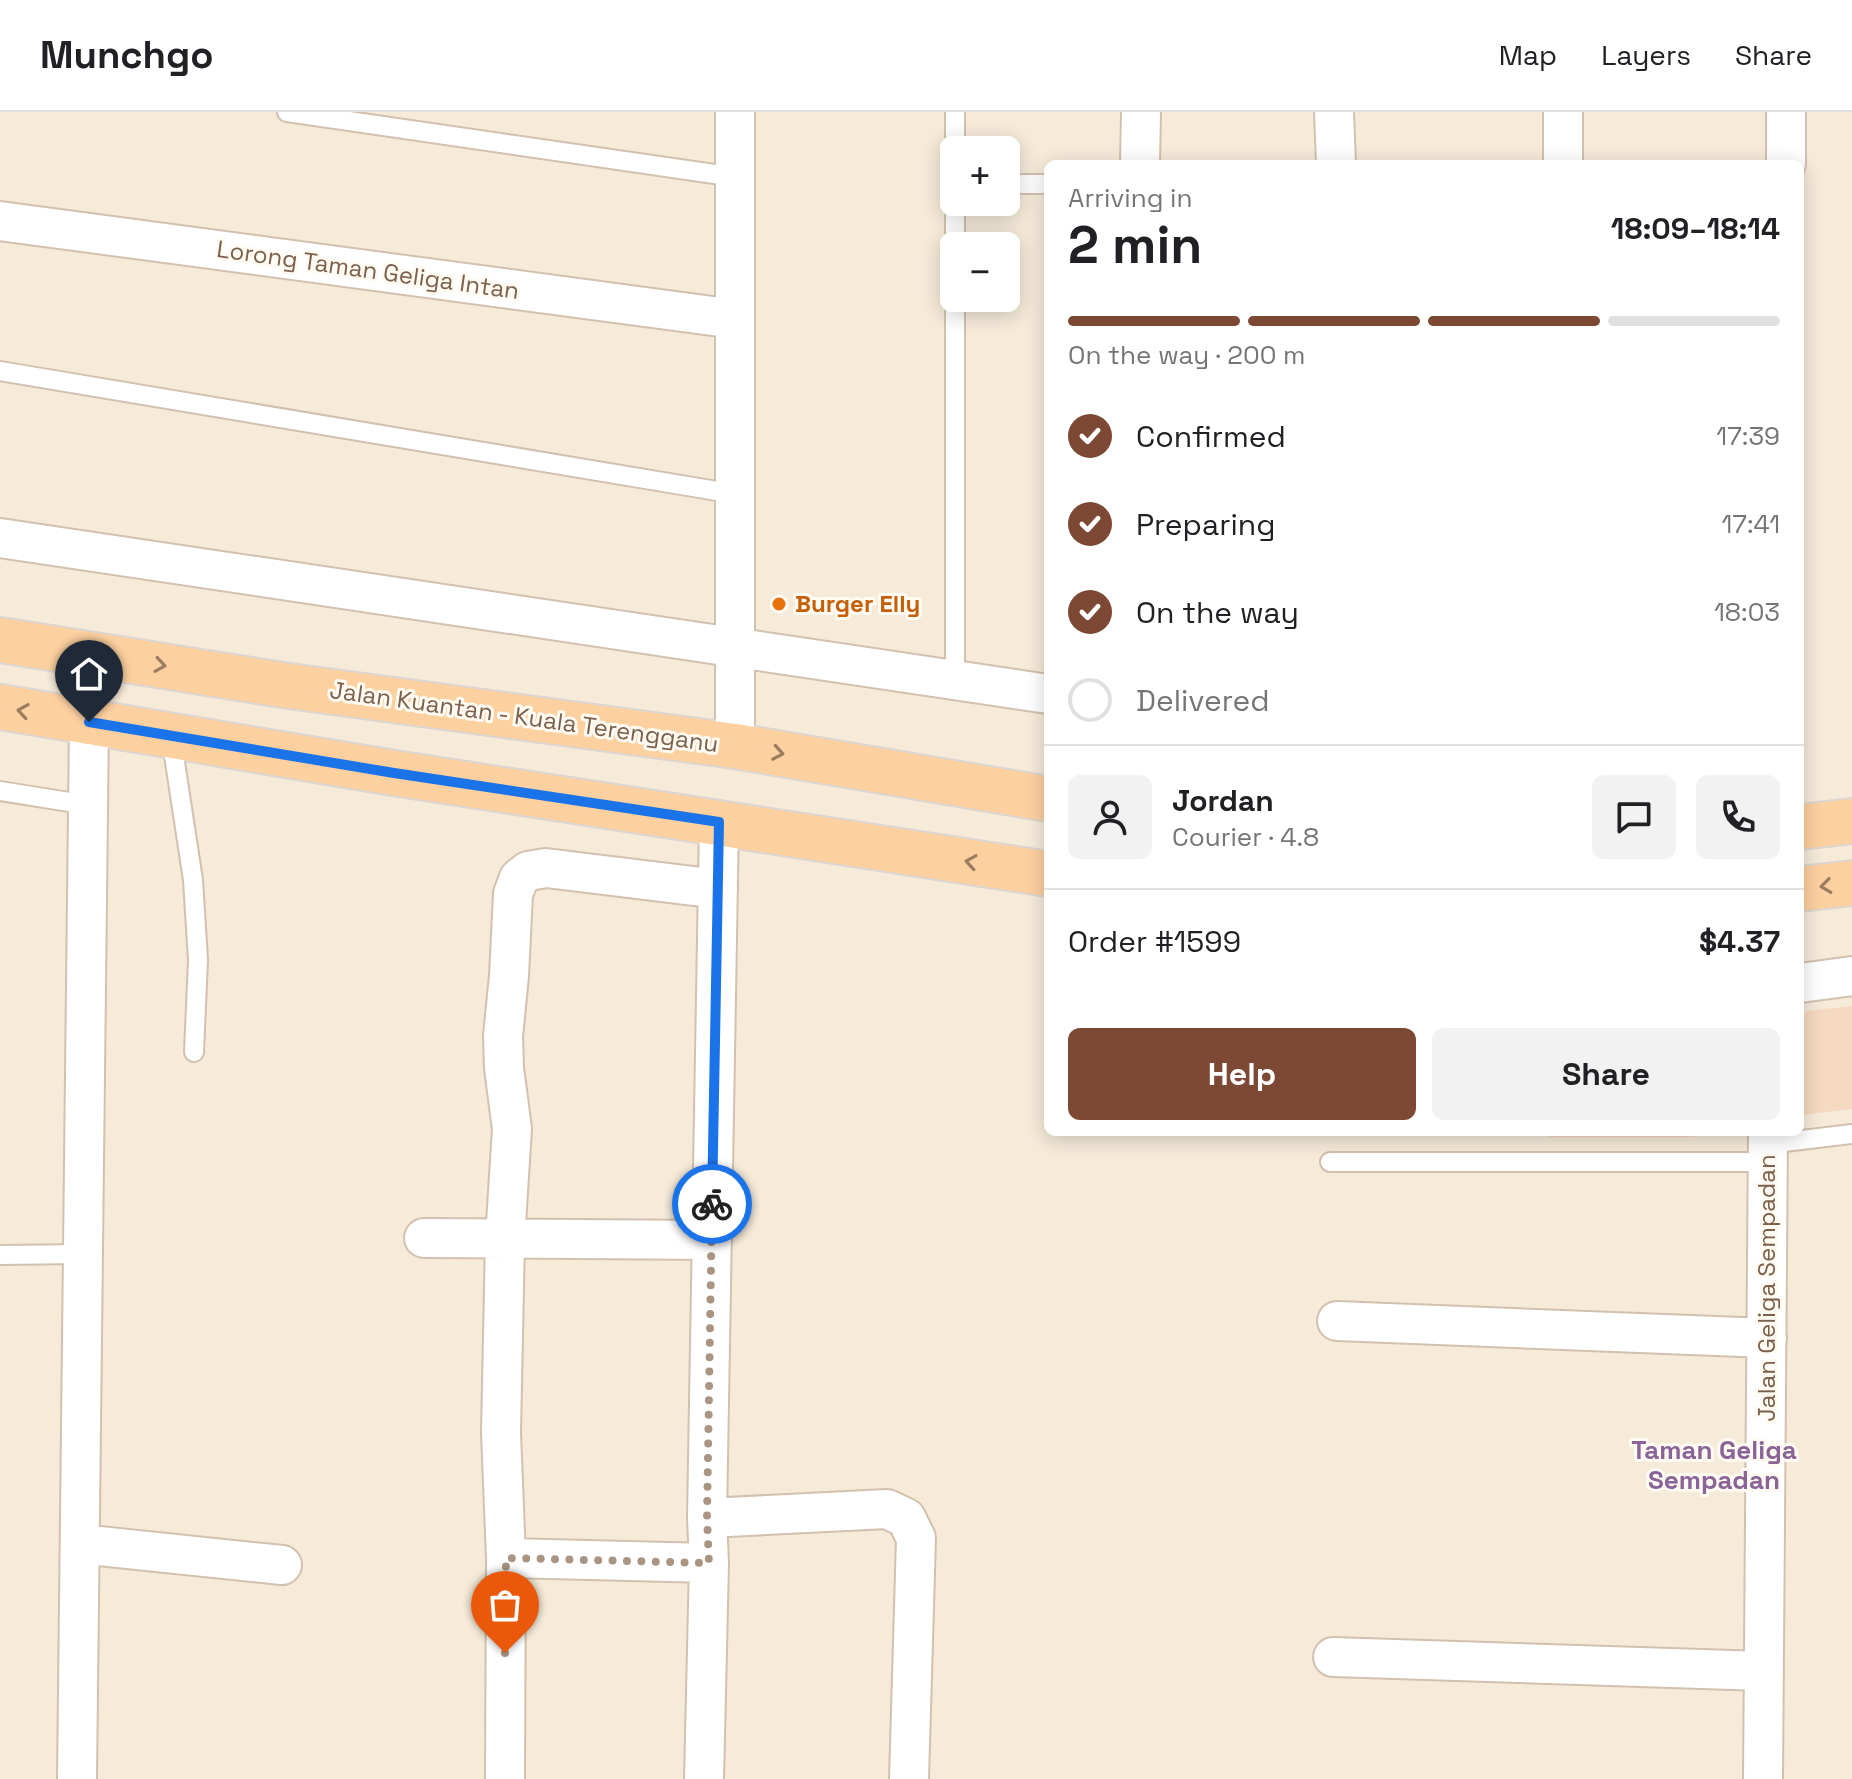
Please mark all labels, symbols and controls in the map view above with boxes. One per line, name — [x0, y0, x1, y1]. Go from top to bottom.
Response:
text: Munchgo — [40, 31, 214, 79]
text: Map — [1499, 37, 1557, 73]
text: Layers — [1601, 37, 1691, 73]
text: Share — [1735, 37, 1812, 73]
map controls — [940, 136, 1020, 312]
button: + — [940, 136, 1020, 216]
text: Arriving in — [1068, 181, 1192, 215]
text: 18:09–18:14 — [1611, 209, 1780, 248]
text: 2 min — [1068, 212, 1202, 278]
button: − — [940, 232, 1020, 312]
street label: Lorong Taman Geliga Intan — [215, 233, 521, 306]
text: On the way · 200 m — [1068, 338, 1305, 372]
icon: check — [1068, 414, 1112, 458]
text: Confirmed — [1136, 417, 1286, 456]
text: 17:39 — [1716, 419, 1780, 453]
icon: check — [1068, 502, 1112, 546]
text: Preparing — [1136, 505, 1275, 544]
text: 17:41 — [1721, 507, 1780, 541]
place label: Burger Elly — [795, 588, 920, 619]
icon: check — [1068, 590, 1112, 634]
text: On the way — [1136, 593, 1299, 632]
marker: Burger Elly — [770, 595, 788, 613]
text: 18:03 — [1714, 595, 1780, 629]
pin — [55, 640, 123, 722]
icon: home — [67, 652, 111, 696]
one-way arrow — [153, 656, 167, 673]
street label: Jalan Kuantan - Kuala Terengganu — [328, 674, 720, 759]
text: Delivered — [1136, 681, 1270, 720]
one-way arrow — [16, 703, 30, 720]
one-way arrow — [771, 744, 784, 761]
button: person — [1068, 775, 1152, 859]
button: chat — [1592, 775, 1676, 859]
button: phone — [1696, 775, 1780, 859]
text: Jordan — [1172, 781, 1274, 820]
text: Courier · 4.8 — [1172, 820, 1319, 854]
one-way arrow — [964, 854, 978, 871]
one-way arrow — [1819, 877, 1833, 894]
text: Order #1599 — [1068, 922, 1241, 961]
text: $4.37 — [1699, 922, 1780, 961]
button: Help — [1068, 1028, 1416, 1120]
button: Share — [1432, 1028, 1780, 1120]
street label: Jalan Geliga Sempadan — [1751, 1154, 1782, 1422]
courier — [672, 1164, 752, 1244]
icon: bike — [690, 1182, 734, 1226]
district label: Taman Geliga Sempadan — [1631, 1433, 1797, 1497]
pin — [471, 1571, 539, 1653]
icon: bag — [483, 1583, 527, 1627]

